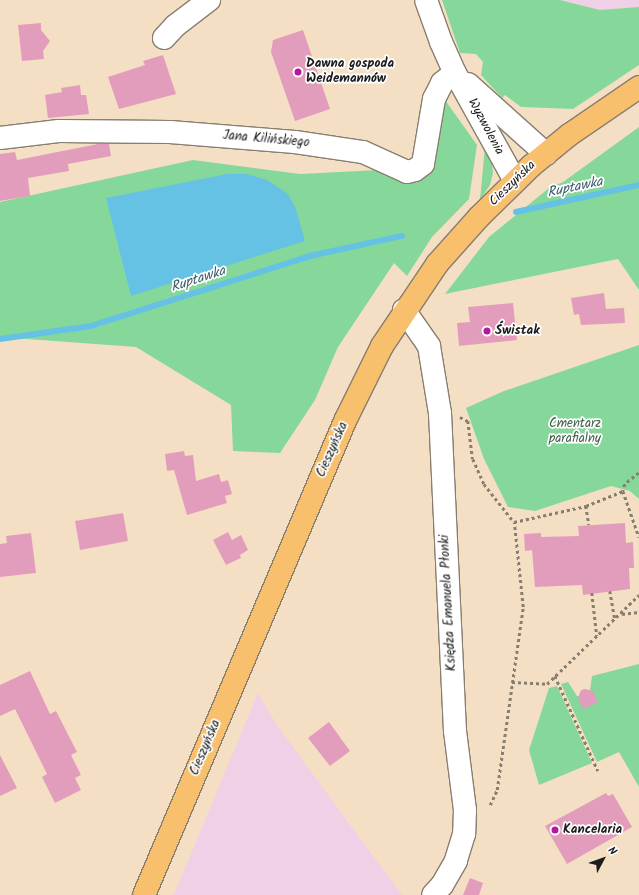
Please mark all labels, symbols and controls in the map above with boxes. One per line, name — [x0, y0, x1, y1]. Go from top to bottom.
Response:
place label: Dawna gospoda Weidemannów — [306, 57, 394, 88]
marker: Dawna gospoda Weidemannów — [293, 67, 303, 77]
street label: Wyzwolenia — [464, 96, 506, 158]
street label: Jana Kilińskiego — [222, 128, 310, 152]
street label: Cieszyńska — [486, 158, 540, 210]
water label: Ruptawka — [546, 173, 604, 201]
water label: Ruptawka — [169, 262, 227, 296]
place label: Świstak — [495, 323, 540, 339]
marker: Świstak — [482, 326, 492, 336]
park label: Cmentarz parafialny — [549, 417, 601, 448]
street label: Cieszyńska — [314, 420, 352, 480]
street label: Księdza Emanuela Płonki — [438, 534, 460, 672]
street label: Cieszyńska — [187, 718, 225, 778]
place label: Kancelaria — [563, 822, 622, 838]
marker: Kancelaria — [550, 825, 560, 835]
north arrow — [583, 839, 623, 879]
text: N — [603, 843, 621, 860]

